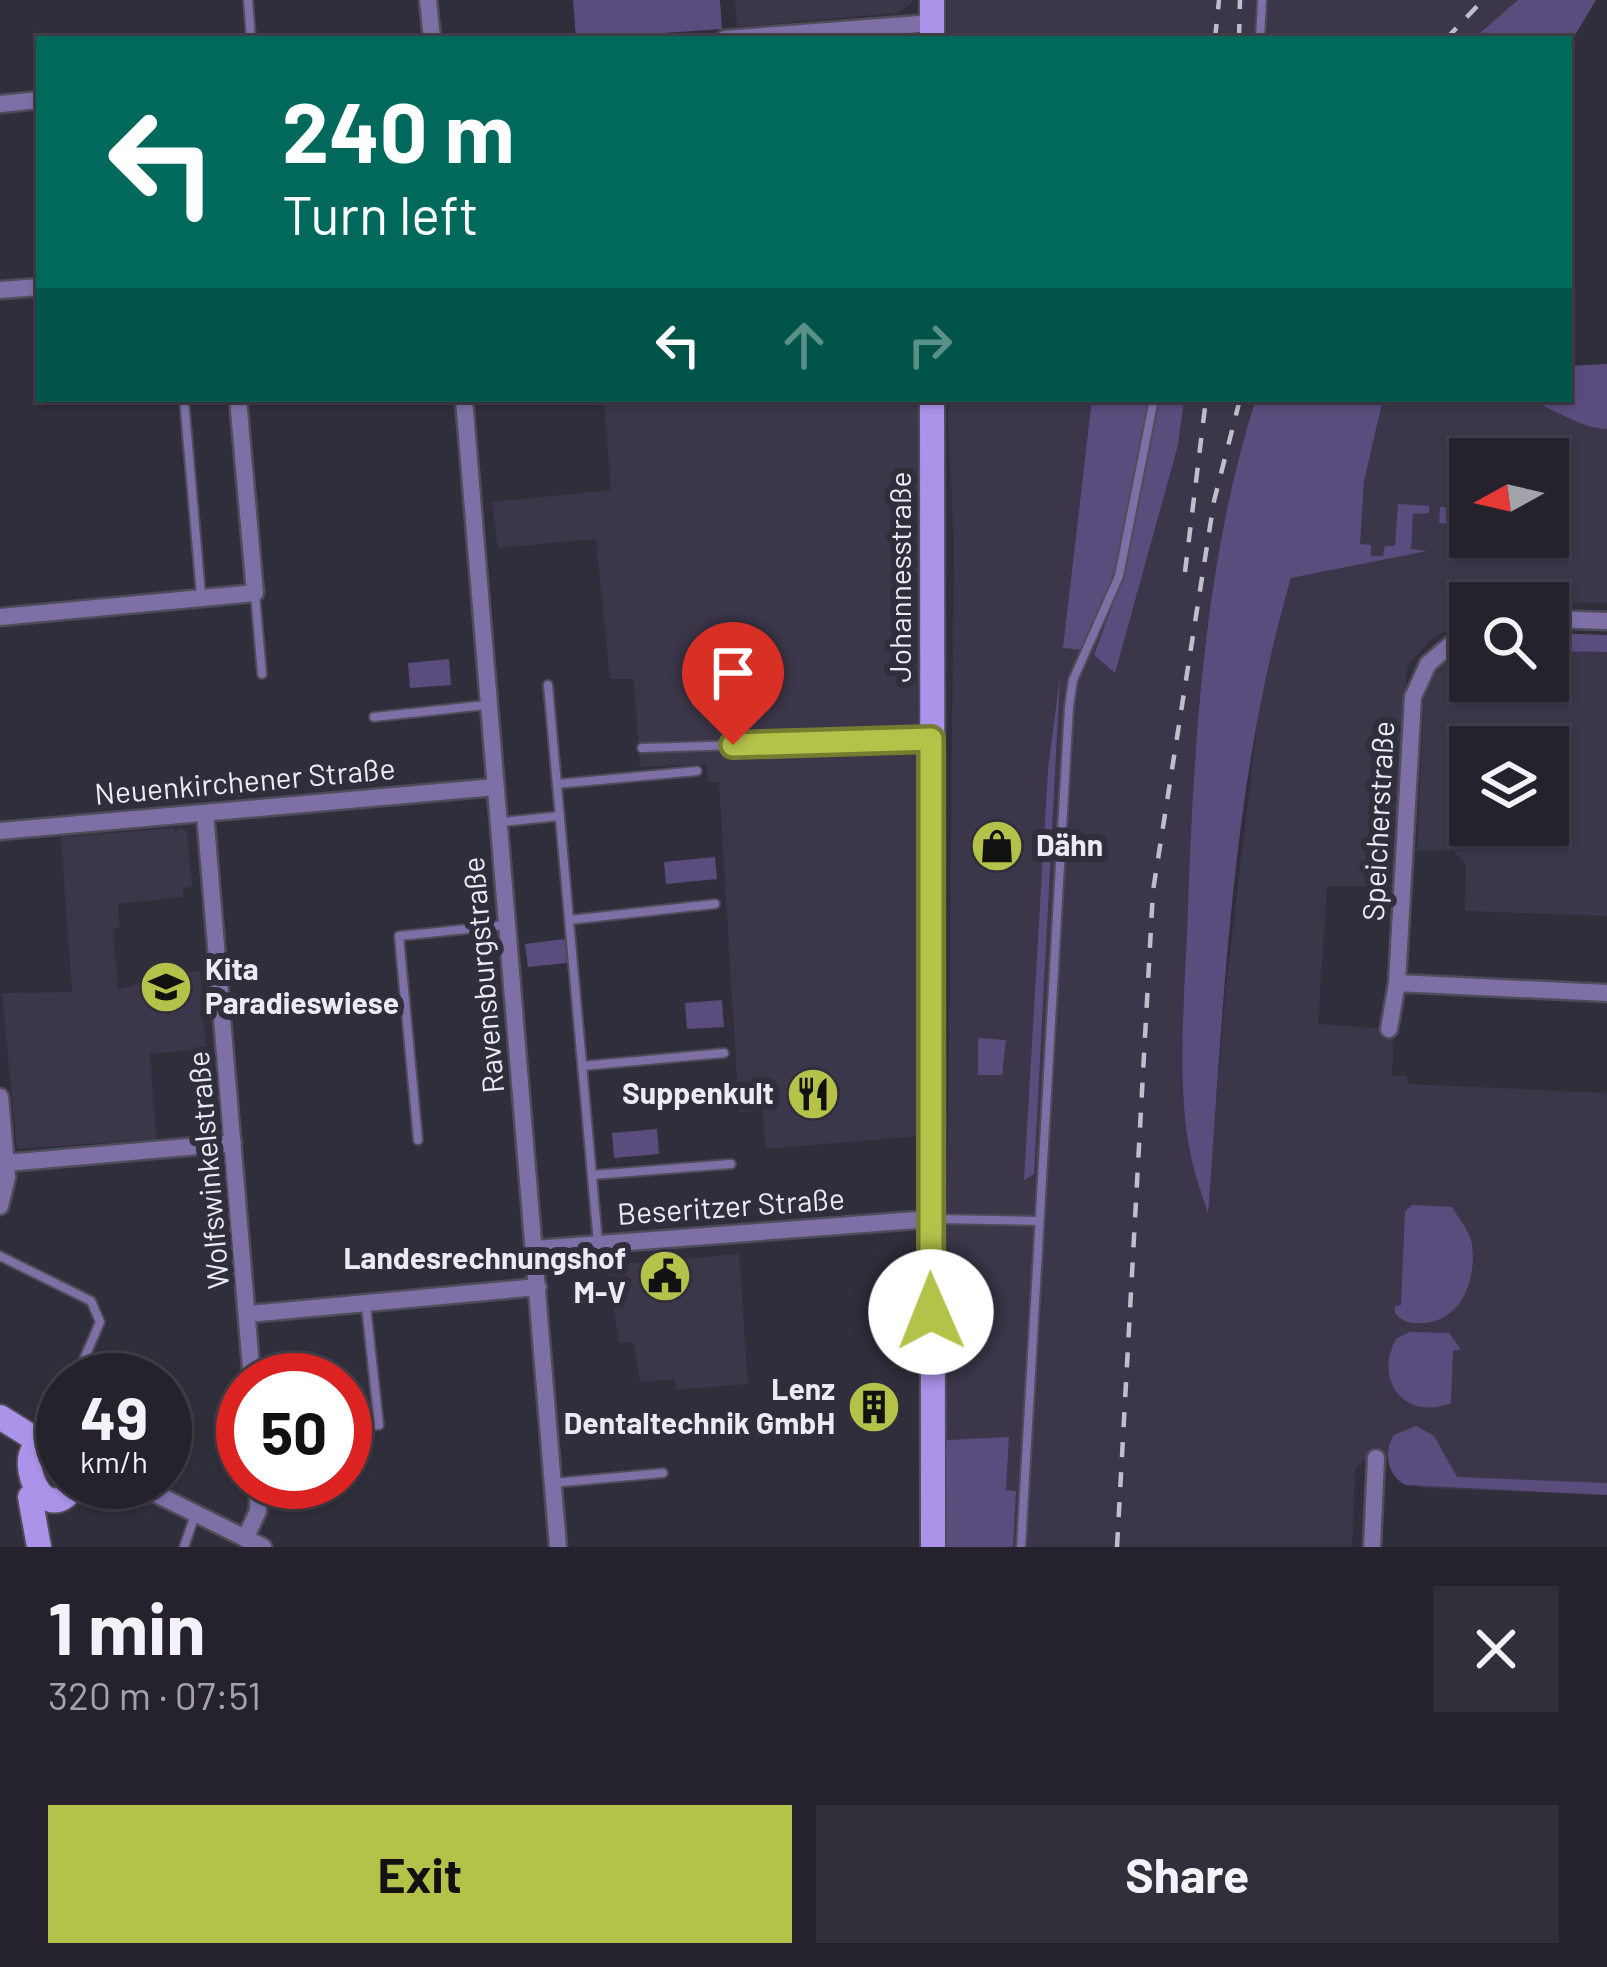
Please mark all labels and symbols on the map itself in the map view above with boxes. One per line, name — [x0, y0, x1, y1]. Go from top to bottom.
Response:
north arrow — [1449, 438, 1569, 558]
street label: Johannesstraße — [881, 471, 917, 683]
pin — [682, 622, 784, 745]
street label: Speicherstraße — [1354, 720, 1400, 922]
street label: Neuenkirchener Straße — [93, 749, 397, 811]
shop icon: Dähn — [969, 818, 1025, 874]
place label: Dähn — [1036, 826, 1103, 862]
street label: Ravensburgstraße — [454, 856, 510, 1095]
place label: Kita Paradieswiese — [205, 950, 399, 1020]
school or university icon: Kita Paradieswiese — [138, 959, 194, 1015]
street label: Wolfswinkelstraße — [179, 1050, 235, 1291]
restaurant icon: Suppenkult — [785, 1066, 841, 1122]
place label: Suppenkult — [622, 1074, 774, 1110]
street label: Beseritzer Straße — [616, 1179, 846, 1231]
place label: Landesrechnungshof M-V — [343, 1239, 626, 1309]
public building icon: Landesrechnungshof M-V — [637, 1248, 693, 1304]
position arrow — [868, 1249, 994, 1375]
speed limit sign: 50 — [216, 1353, 372, 1509]
place label: Lenz Dentaltechnik GmbH — [564, 1370, 835, 1440]
building icon: Lenz Dentaltechnik GmbH — [846, 1379, 902, 1435]

